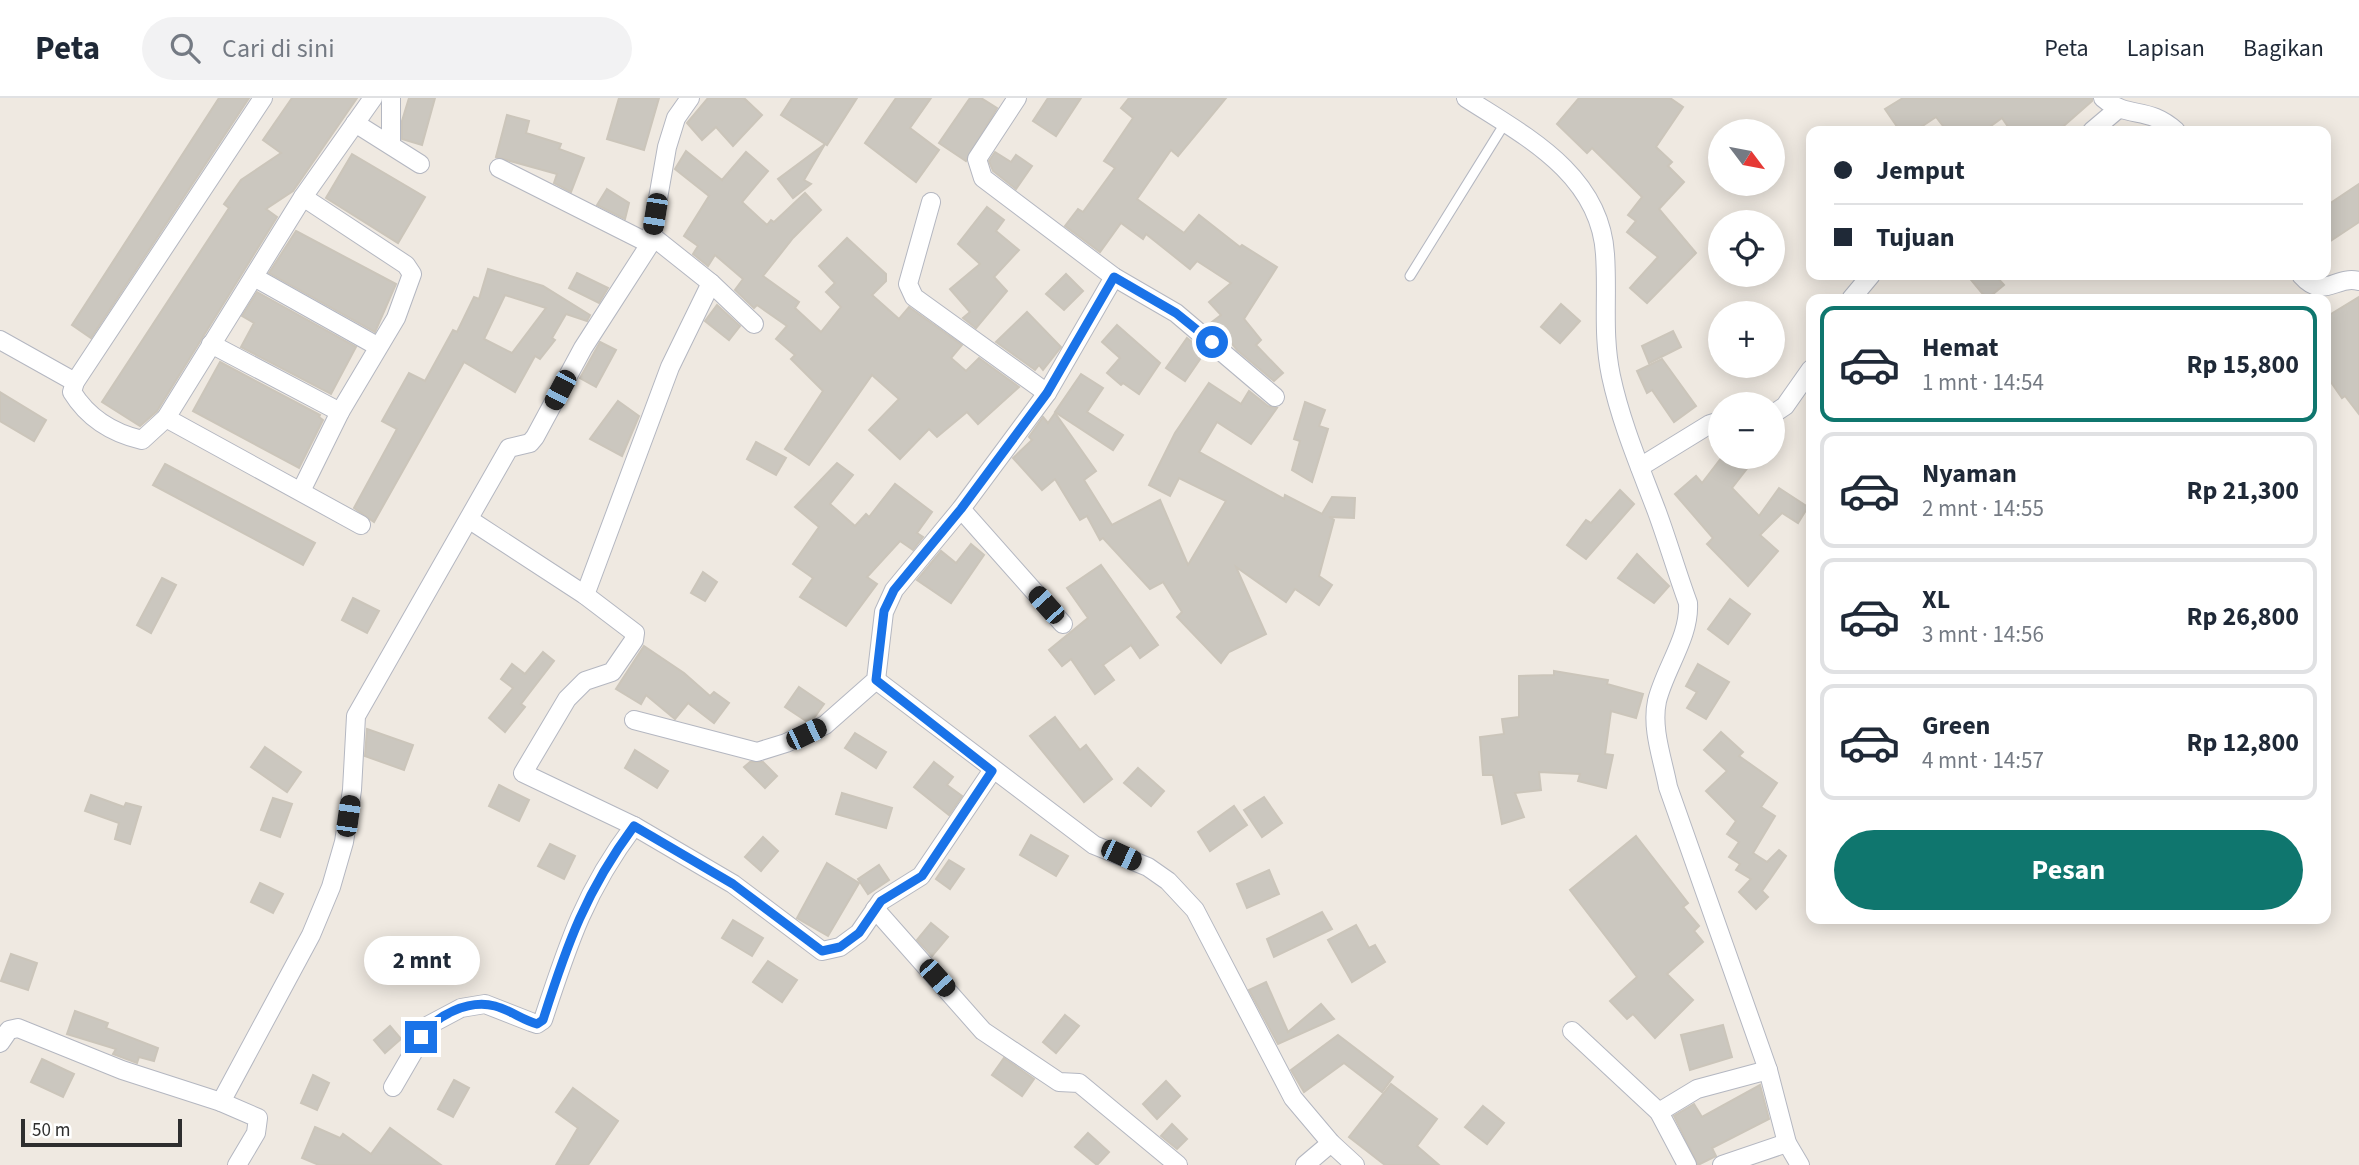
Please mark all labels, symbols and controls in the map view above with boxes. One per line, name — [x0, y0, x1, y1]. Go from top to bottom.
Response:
search box — [142, 17, 632, 80]
text: Peta — [35, 25, 100, 72]
icon: search — [166, 29, 204, 67]
text: Cari di sini — [222, 30, 335, 67]
text: Peta — [2044, 31, 2089, 66]
text: Lapisan — [2127, 31, 2205, 66]
text: Bagikan — [2243, 31, 2324, 66]
north arrow — [1708, 119, 1785, 196]
map controls — [1708, 119, 1785, 469]
text: Jemput — [1876, 152, 1965, 189]
car — [642, 192, 669, 236]
button: locate — [1708, 210, 1785, 287]
text: Tujuan — [1876, 219, 1955, 256]
button: + — [1708, 301, 1785, 378]
route start — [1196, 326, 1228, 358]
text: Hemat — [1922, 329, 1998, 366]
icon: car — [1838, 333, 1901, 396]
text: Rp 15,800 — [2187, 346, 2299, 383]
text: 1 mnt · 14:54 — [1922, 366, 2044, 399]
car — [541, 367, 580, 413]
button: − — [1708, 392, 1785, 469]
text: Nyaman — [1922, 455, 2017, 492]
icon: car — [1838, 459, 1901, 522]
text: Rp 21,300 — [2187, 472, 2299, 509]
text: 2 mnt · 14:55 — [1922, 492, 2044, 525]
text: XL — [1922, 581, 1950, 618]
car — [1025, 582, 1068, 628]
icon: car — [1838, 585, 1901, 648]
text: Rp 26,800 — [2187, 598, 2299, 635]
text: 3 mnt · 14:56 — [1922, 618, 2044, 651]
text: Green — [1922, 707, 1990, 744]
icon: car — [1838, 711, 1901, 774]
car — [783, 715, 830, 753]
text: Rp 12,800 — [2187, 724, 2299, 761]
text: 4 mnt · 14:57 — [1922, 744, 2044, 777]
car — [335, 794, 362, 838]
button: Pesan — [1834, 830, 2303, 910]
car — [1098, 837, 1145, 873]
callout: 2 mnt — [363, 936, 479, 984]
text: 2 mnt — [393, 944, 451, 977]
car — [916, 955, 959, 1001]
route end — [405, 1021, 437, 1053]
scale bar — [21, 1116, 182, 1148]
text: 50 m — [32, 1117, 70, 1144]

